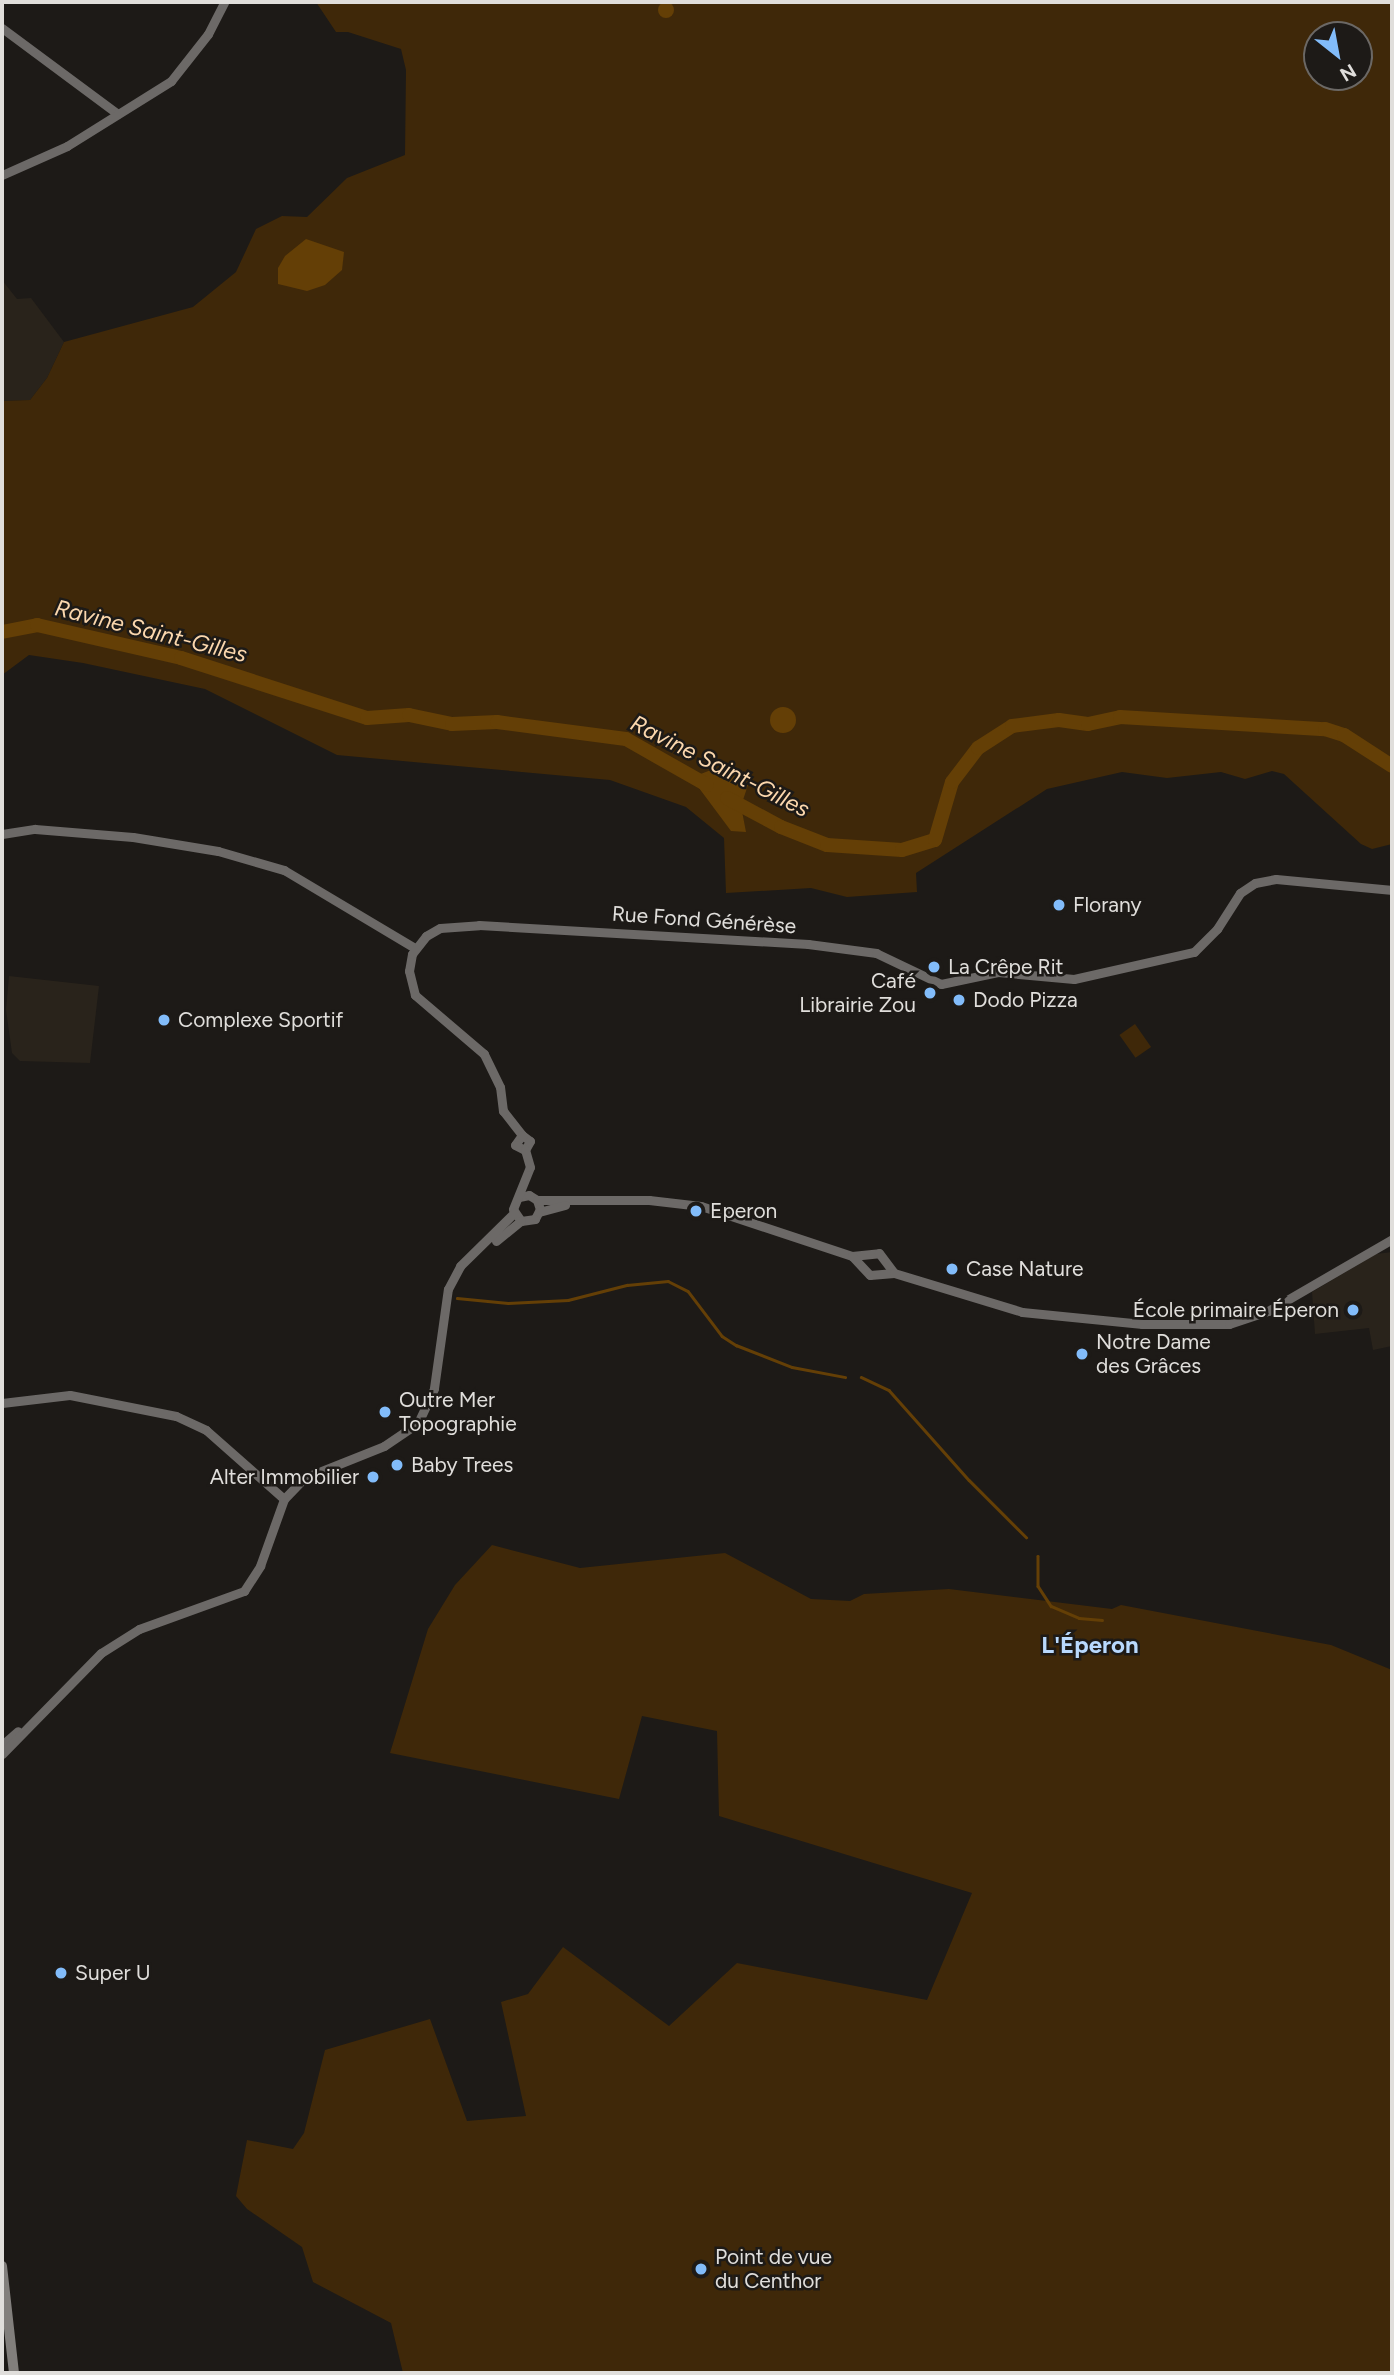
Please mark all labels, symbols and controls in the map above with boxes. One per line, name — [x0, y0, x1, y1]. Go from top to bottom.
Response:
north arrow — [1303, 21, 1373, 91]
text: N — [1336, 59, 1360, 86]
water label: Ravine Saint-Gilles — [52, 594, 250, 668]
water label: Ravine Saint-Gilles — [626, 709, 814, 823]
place label: Florany — [1073, 892, 1142, 918]
marker: Florany — [1051, 897, 1067, 913]
street label: Rue Fond Générèse — [611, 901, 797, 939]
place label: La Crêpe Rit — [948, 954, 1064, 980]
marker: La Crêpe Rit — [926, 959, 942, 975]
place label: Café Librairie Zou — [799, 968, 916, 1018]
marker: Café Librairie Zou — [922, 985, 938, 1001]
place label: Dodo Pizza — [973, 987, 1078, 1013]
marker: Dodo Pizza — [951, 992, 967, 1008]
place label: Complexe Sportif — [178, 1007, 343, 1033]
marker: Complexe Sportif — [156, 1012, 172, 1028]
place label: Eperon — [710, 1198, 777, 1224]
marker: Eperon — [688, 1203, 704, 1219]
place label: Case Nature — [966, 1256, 1083, 1282]
marker: Case Nature — [944, 1261, 960, 1277]
place label: École primaire Éperon — [1133, 1297, 1339, 1323]
marker: École primaire Éperon — [1345, 1302, 1361, 1318]
place label: Notre Dame des Grâces — [1096, 1329, 1211, 1379]
marker: Notre Dame des Grâces — [1074, 1346, 1090, 1362]
place label: Outre Mer Topographie — [399, 1387, 517, 1437]
marker: Outre Mer Topographie — [377, 1404, 393, 1420]
place label: Baby Trees — [411, 1452, 513, 1478]
marker: Baby Trees — [389, 1457, 405, 1473]
place label: Alter Immobilier — [210, 1464, 359, 1490]
marker: Alter Immobilier — [365, 1469, 381, 1485]
district label: L'Éperon — [1041, 1631, 1139, 1659]
place label: Super U — [75, 1960, 151, 1986]
marker: Super U — [53, 1965, 69, 1981]
place label: Point de vue du Centhor — [715, 2244, 832, 2294]
marker: Point de vue du Centhor — [693, 2261, 709, 2277]

